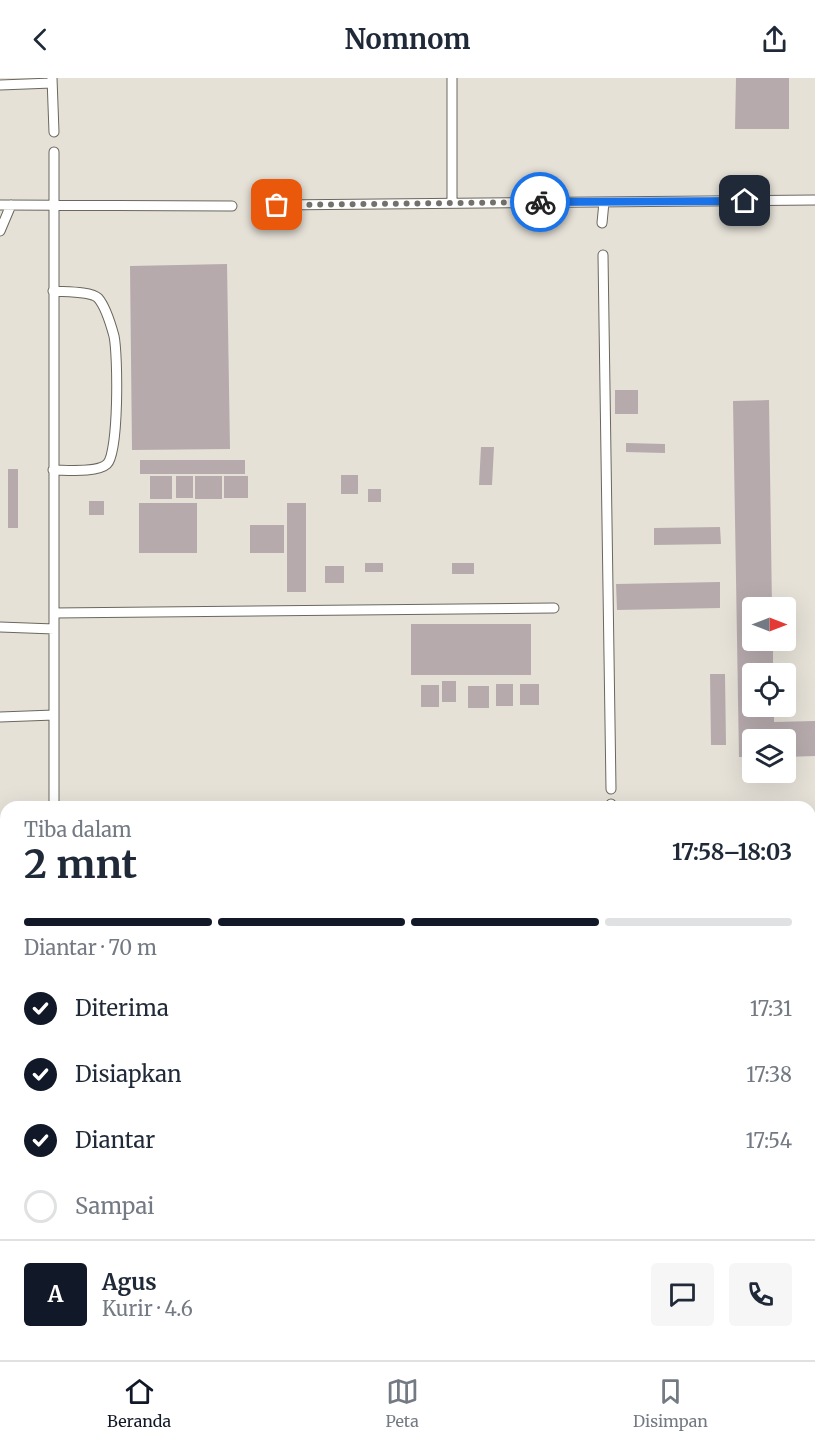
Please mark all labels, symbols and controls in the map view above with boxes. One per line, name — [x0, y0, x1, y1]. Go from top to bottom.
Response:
text: Nomnom — [345, 22, 470, 56]
icon: back — [24, 23, 57, 56]
icon: share — [758, 23, 791, 56]
courier — [510, 172, 570, 232]
pin — [719, 175, 770, 226]
pin — [251, 179, 302, 230]
icon: home — [728, 184, 761, 217]
icon: bike — [524, 186, 557, 219]
icon: bag — [260, 188, 293, 221]
north arrow — [742, 597, 796, 651]
map controls — [742, 597, 796, 783]
button: locate — [742, 663, 796, 717]
button: layers — [742, 729, 796, 783]
text: Tiba dalam — [24, 817, 132, 842]
text: 17:58–18:03 — [672, 838, 792, 866]
text: 2 mnt — [24, 840, 137, 889]
text: Diantar · 70 m — [24, 935, 157, 960]
icon: check — [24, 992, 57, 1025]
text: Diterima — [75, 994, 169, 1022]
text: 17:31 — [750, 996, 792, 1021]
icon: check — [24, 1058, 57, 1091]
text: Disiapkan — [75, 1060, 181, 1088]
text: 17:38 — [746, 1062, 792, 1087]
icon: check — [24, 1124, 57, 1157]
text: Diantar — [75, 1126, 155, 1154]
text: 17:54 — [746, 1128, 792, 1153]
text: Sampai — [75, 1192, 154, 1220]
button: chat — [651, 1263, 714, 1326]
button: phone — [729, 1263, 792, 1326]
text: Agus — [102, 1268, 157, 1296]
text: A — [48, 1280, 63, 1308]
text: Kurir · 4.6 — [102, 1296, 193, 1321]
tab: Beranda — [107, 1375, 171, 1431]
tab: Peta — [385, 1375, 419, 1431]
tab: Disimpan — [633, 1375, 708, 1431]

